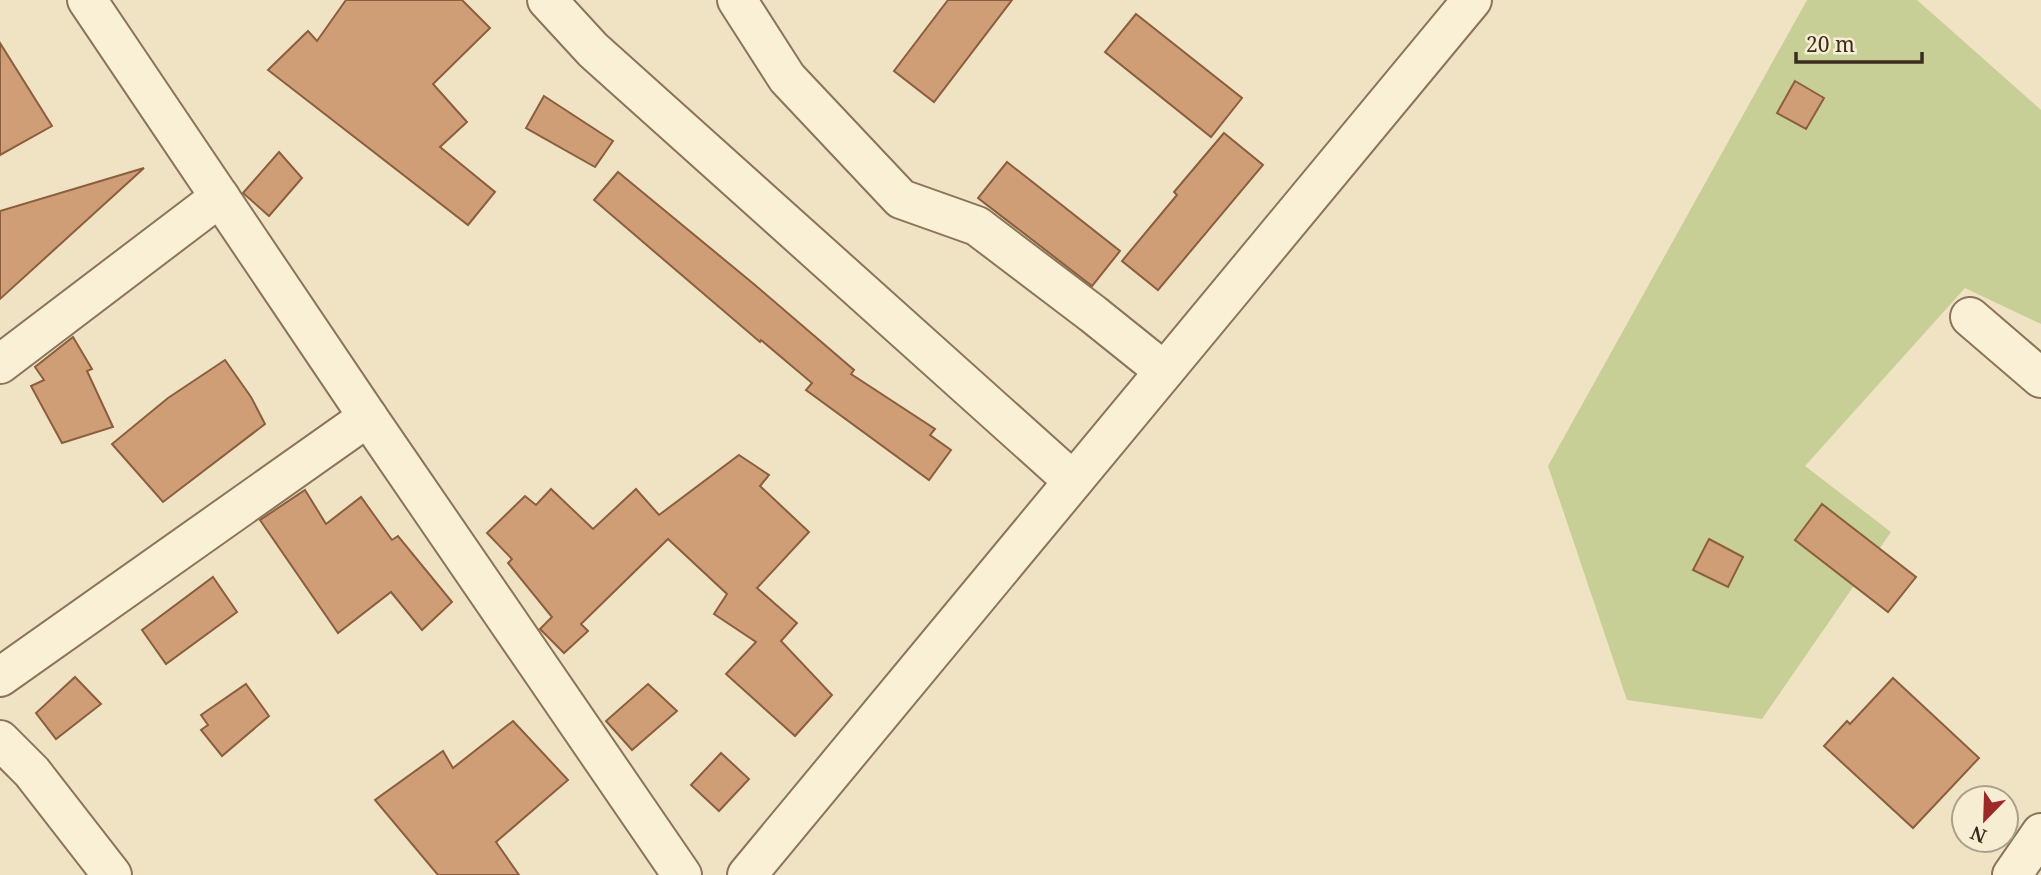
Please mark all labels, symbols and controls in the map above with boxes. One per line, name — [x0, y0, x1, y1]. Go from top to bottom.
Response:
scale bar — [1796, 21, 1922, 65]
text: 20 m — [1806, 30, 1855, 58]
north arrow — [1950, 784, 2020, 854]
text: N — [1966, 820, 1990, 850]

